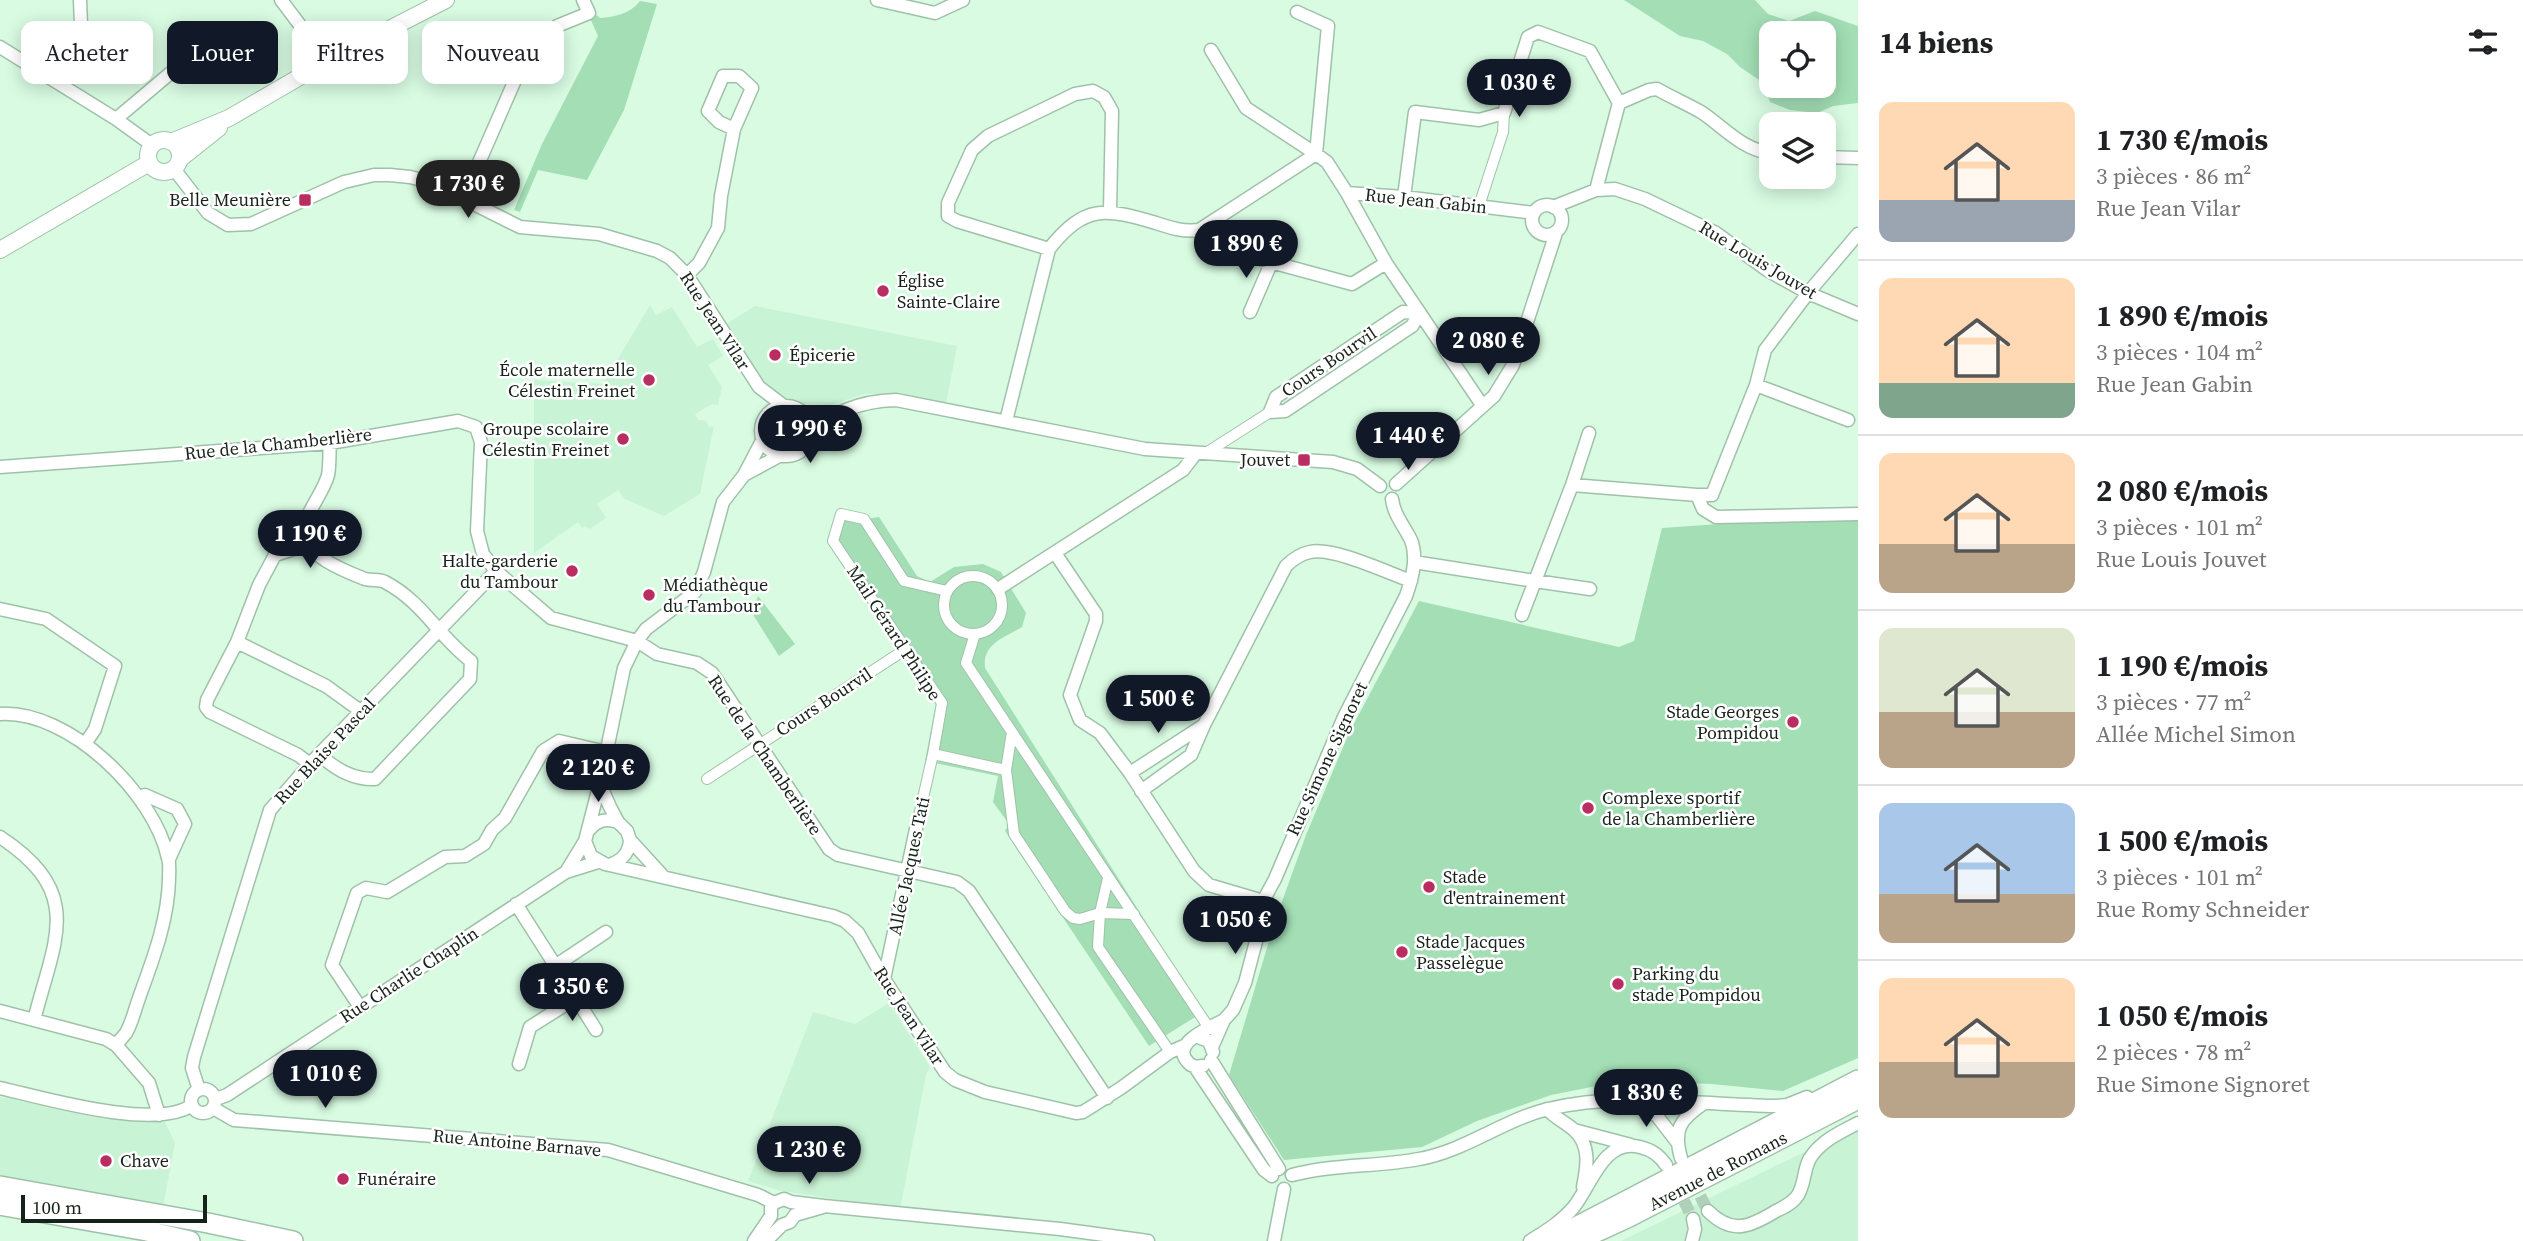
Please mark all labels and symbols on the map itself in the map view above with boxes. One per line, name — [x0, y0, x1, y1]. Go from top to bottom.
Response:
pin: 1 030 € — [1454, 60, 1584, 119]
pin: 1 730 € — [403, 160, 533, 220]
street label: Rue Jean Gabin — [1364, 182, 1489, 219]
place label: Belle Meunière — [169, 187, 291, 212]
marker: Belle Meunière — [297, 192, 313, 208]
street label: Rue Louis Jouvet — [1695, 214, 1822, 305]
pin: 1 890 € — [1181, 220, 1311, 280]
street label: Rue Jean Vilar — [674, 267, 757, 375]
place label: Église Sainte-Claire — [897, 268, 1000, 314]
marker: Église Sainte-Claire — [875, 283, 891, 299]
pin: 2 080 € — [1423, 318, 1553, 377]
street label: Cours Bourvil — [1276, 320, 1381, 403]
place label: Épicerie — [789, 342, 855, 367]
marker: Épicerie — [767, 347, 783, 363]
place label: École maternelle Célestin Freinet — [499, 357, 635, 403]
marker: École maternelle Célestin Freinet — [641, 372, 657, 388]
pin: 1 990 € — [745, 406, 875, 465]
pin: 1 440 € — [1343, 412, 1473, 472]
place label: Groupe scolaire Célestin Freinet — [482, 416, 609, 462]
street label: Rue de la Chamberlière — [183, 421, 373, 466]
marker: Groupe scolaire Célestin Freinet — [615, 431, 631, 447]
place label: Jouvet — [1239, 447, 1290, 472]
marker: Jouvet — [1296, 452, 1312, 468]
pin: 1 190 € — [245, 510, 375, 570]
place label: Halte-garderie du Tambour — [442, 548, 558, 594]
street label: Mail Gérard Philipe — [841, 560, 948, 705]
marker: Halte-garderie du Tambour — [564, 563, 580, 579]
place label: Médiathèque du Tambour — [663, 572, 768, 618]
marker: Médiathèque du Tambour — [641, 587, 657, 603]
street label: Cours Bourvil — [771, 661, 877, 742]
street label: Rue de la Chamberlière — [702, 670, 828, 840]
pin: 1 500 € — [1093, 676, 1223, 735]
street label: Rue Simone Signoret — [1280, 678, 1373, 840]
street label: Rue Blaise Pascal — [268, 692, 381, 810]
place label: Stade Georges Pompidou — [1666, 699, 1779, 745]
marker: Stade Georges Pompidou — [1785, 714, 1801, 730]
pin: 2 120 € — [533, 744, 663, 804]
place label: Complexe sportif de la Chamberlière — [1602, 785, 1755, 831]
street label: Allée Jacques Tati — [882, 794, 935, 938]
marker: Complexe sportif de la Chamberlière — [1580, 800, 1596, 816]
place label: Stade d'entrainement — [1443, 864, 1566, 910]
marker: Stade d'entrainement — [1421, 879, 1437, 895]
pin: 1 050 € — [1170, 897, 1300, 956]
street label: Rue Charlie Chaplin — [334, 920, 483, 1029]
place label: Stade Jacques Passelègue — [1416, 929, 1525, 975]
marker: Stade Jacques Passelègue — [1394, 944, 1410, 960]
place label: Parking du stade Pompidou — [1632, 961, 1761, 1007]
street label: Rue Jean Vilar — [868, 962, 951, 1070]
pin: 1 350 € — [507, 964, 637, 1023]
marker: Parking du stade Pompidou — [1610, 976, 1626, 992]
pin: 1 010 € — [260, 1050, 390, 1110]
pin: 1 830 € — [1581, 1070, 1711, 1129]
street label: Rue Antoine Barnave — [432, 1123, 602, 1162]
street label: Avenue de Romans — [1644, 1125, 1791, 1216]
pin: 1 230 € — [744, 1126, 874, 1186]
place label: Chave — [120, 1148, 169, 1173]
marker: Chave — [98, 1153, 114, 1169]
place label: Funéraire — [357, 1166, 436, 1191]
marker: Funéraire — [335, 1171, 351, 1187]
scale bar — [21, 1192, 206, 1224]

